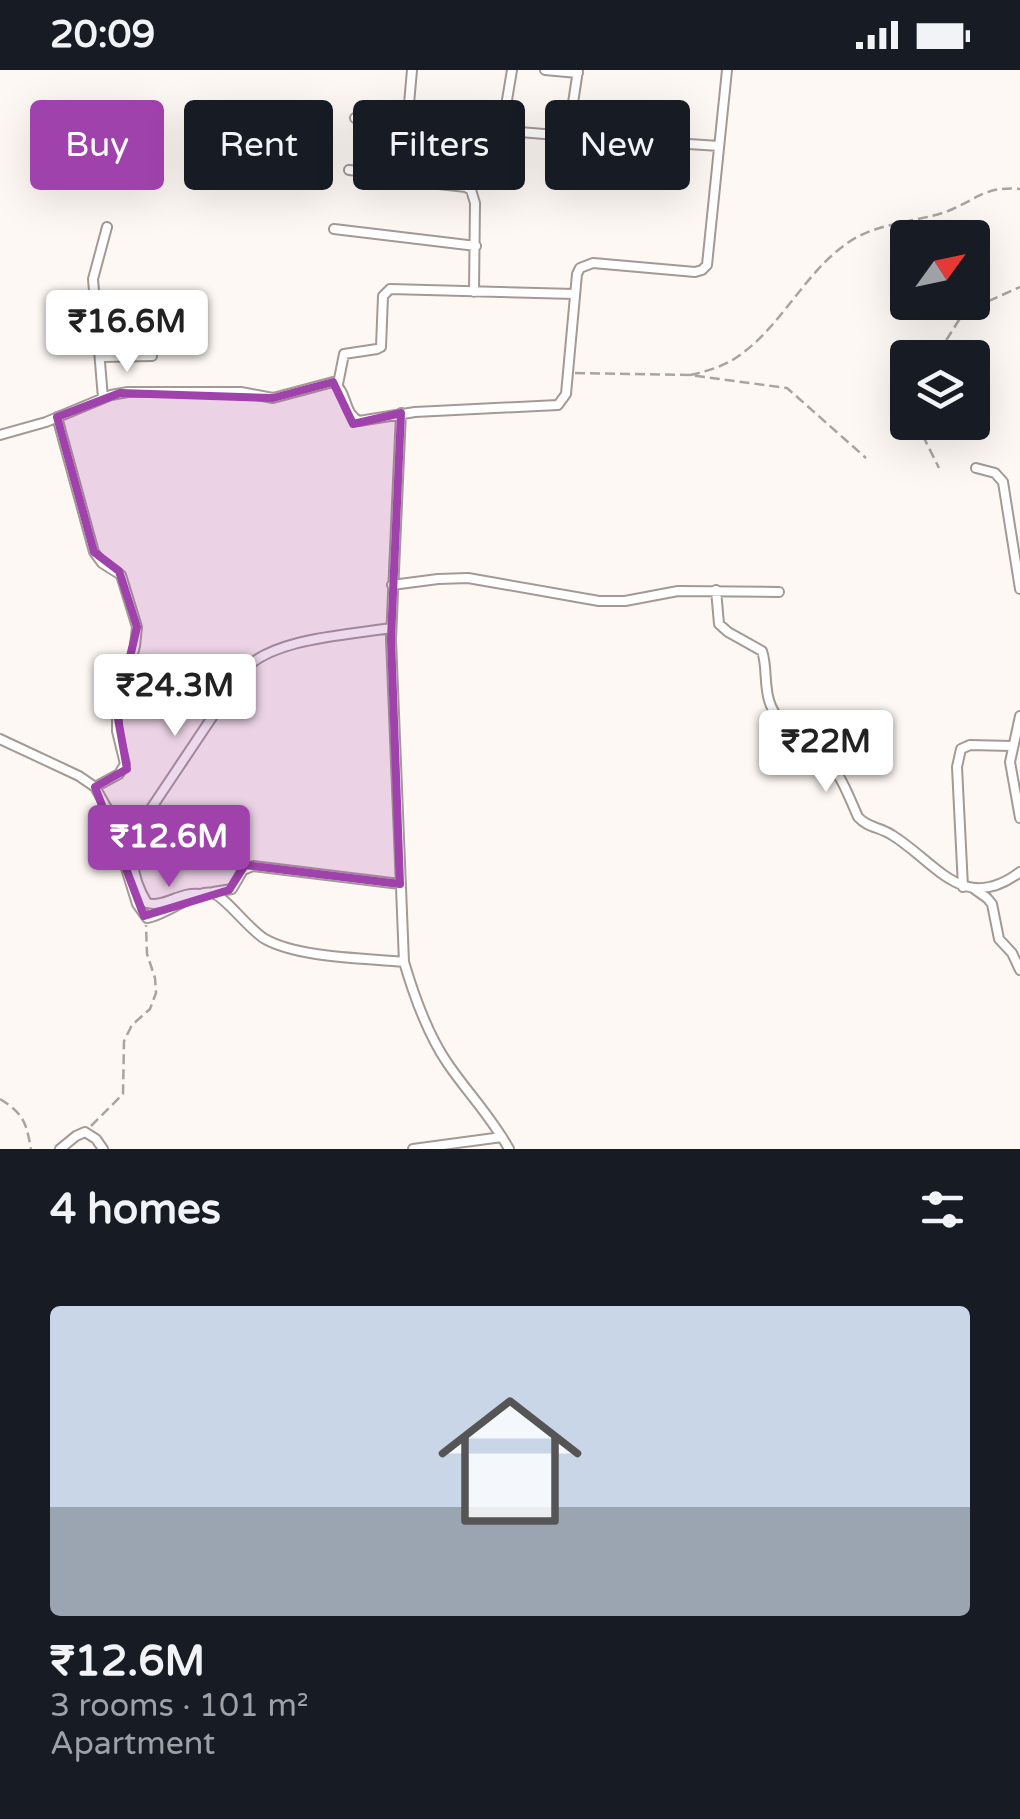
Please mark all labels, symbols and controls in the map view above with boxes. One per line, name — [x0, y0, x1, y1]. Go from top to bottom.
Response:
text: 20:09 — [50, 12, 155, 58]
chip: Buy — [30, 100, 164, 190]
chip: Rent — [184, 100, 333, 190]
chip: Filters — [353, 100, 525, 190]
chip: New — [545, 100, 690, 190]
north arrow — [890, 220, 990, 320]
map controls — [890, 220, 990, 440]
pin: ₹16.6M — [46, 290, 208, 375]
text: ₹16.6M — [68, 303, 186, 341]
button: layers — [890, 340, 990, 440]
pin: ₹24.3M — [94, 654, 256, 739]
text: ₹24.3M — [116, 667, 234, 705]
pin: ₹22M — [767, 710, 885, 795]
text: ₹22M — [781, 723, 871, 761]
pin: ₹12.6M — [88, 805, 250, 890]
text: ₹12.6M — [110, 818, 228, 856]
icon: filters — [915, 1182, 970, 1237]
text: 4 homes — [50, 1184, 221, 1235]
icon: home — [420, 1371, 600, 1551]
text: ₹12.6M — [50, 1636, 205, 1687]
text: 3 rooms · 101 m² — [50, 1687, 309, 1725]
text: Apartment — [50, 1725, 215, 1763]

